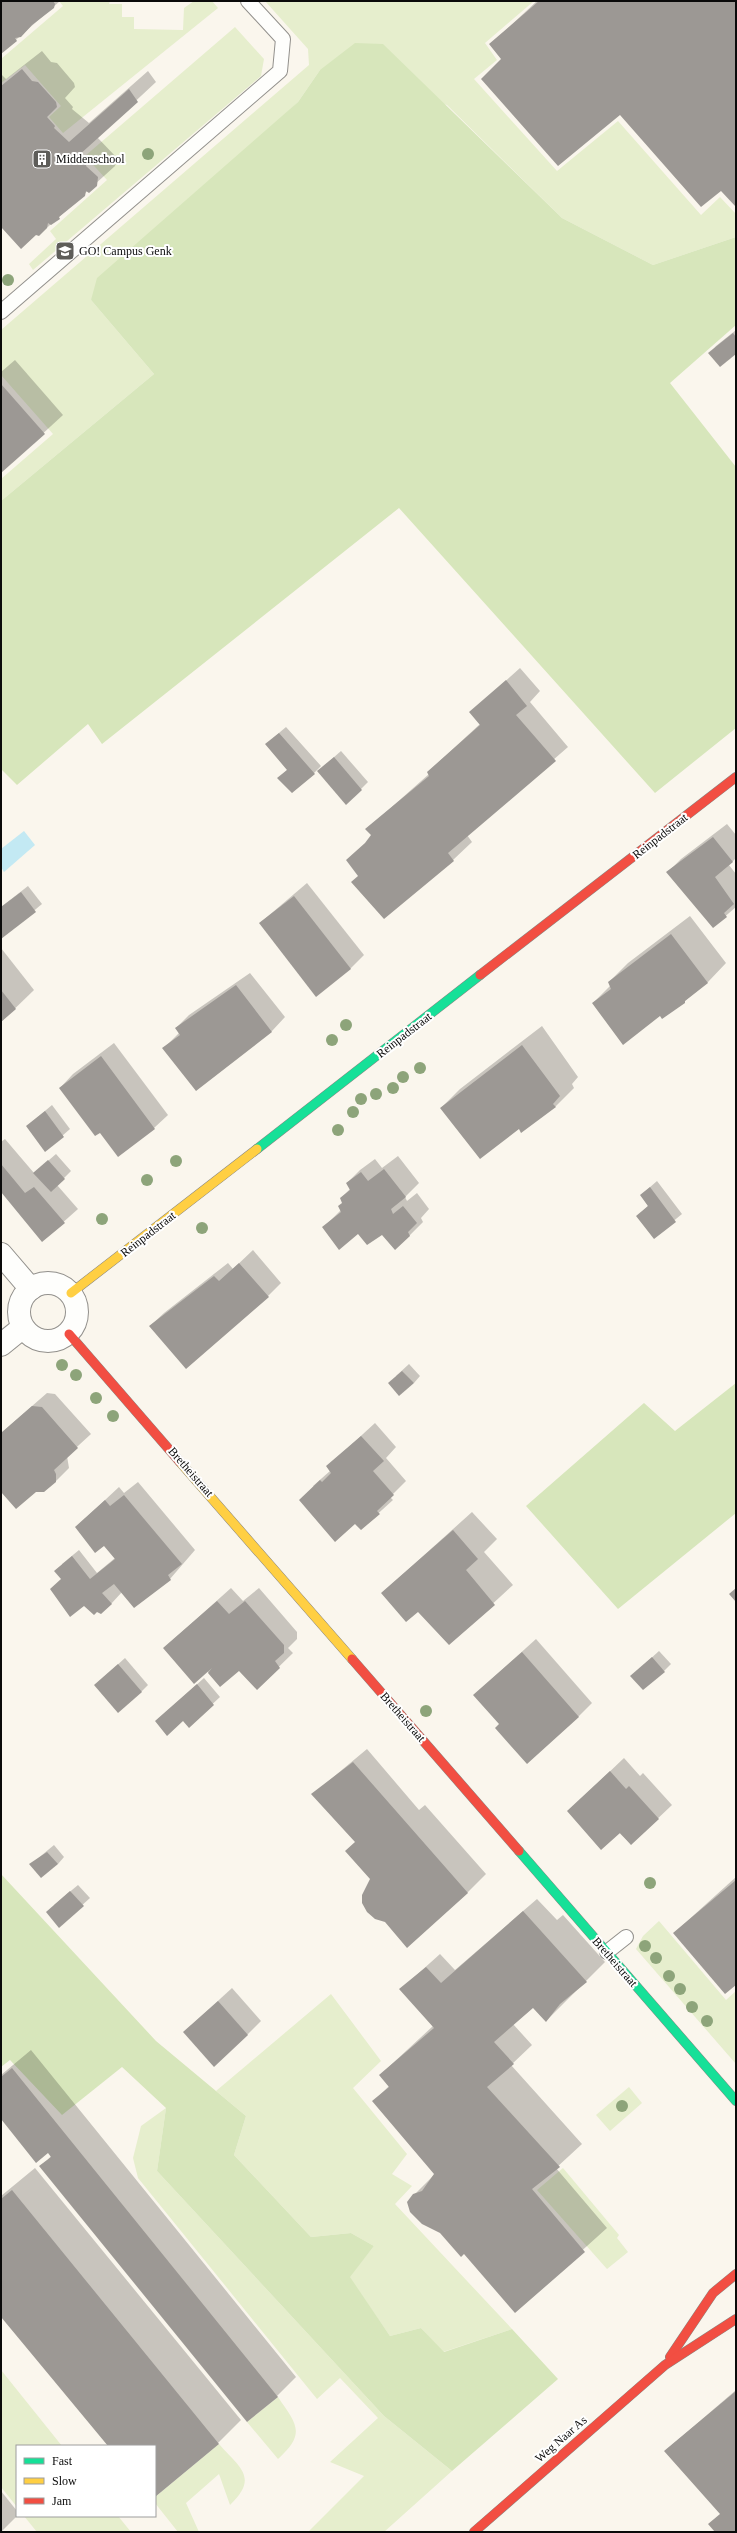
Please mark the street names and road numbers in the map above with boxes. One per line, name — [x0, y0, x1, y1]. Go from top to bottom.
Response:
street label: Reinpadstraat — [630, 810, 691, 862]
street label: Reinpadstraat — [374, 1009, 435, 1061]
street label: Reinpadstraat — [118, 1208, 179, 1260]
street label: Bretheistraat — [166, 1444, 217, 1500]
street label: Bretheistraat — [378, 1689, 429, 1745]
street label: Bretheistraat — [590, 1934, 641, 1990]
street label: Weg Naar As — [532, 2413, 590, 2465]

